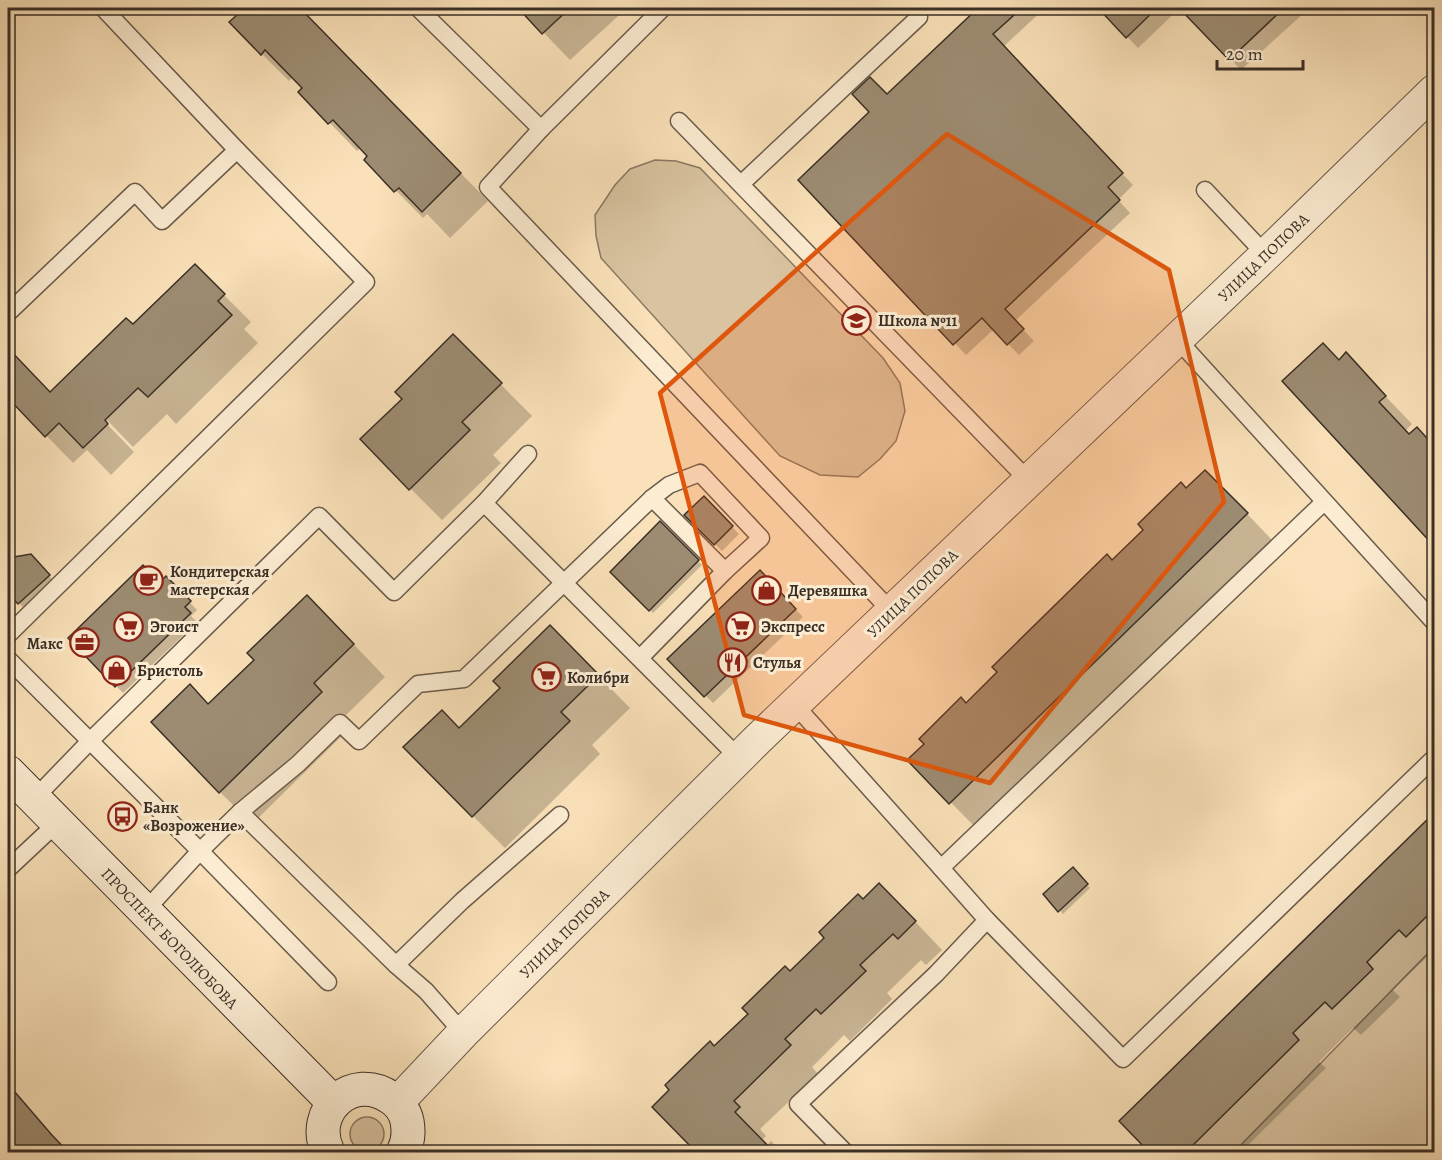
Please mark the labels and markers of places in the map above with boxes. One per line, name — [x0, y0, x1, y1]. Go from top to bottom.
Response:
school or university icon: Школа №11 — [841, 304, 873, 336]
place label: Школа №11 — [878, 310, 958, 332]
place label: Кондитерская мастерская — [170, 561, 270, 601]
cafe icon: Кондитерская мастерская — [133, 564, 165, 596]
shop icon: Деревяшка — [751, 574, 783, 606]
place label: Деревяшка — [788, 580, 868, 602]
supermarket icon: Эгоист — [113, 610, 145, 642]
supermarket icon: Экспресс — [724, 610, 756, 642]
place label: Эгоист — [150, 616, 199, 638]
place label: Экспресс — [761, 616, 825, 638]
office icon: Макс — [68, 627, 100, 659]
place label: Макс — [27, 633, 63, 655]
restaurant icon: Стулья — [716, 646, 748, 678]
place label: Стулья — [753, 652, 801, 674]
shop icon: Бристоль — [100, 654, 132, 686]
place label: Бристоль — [137, 660, 204, 682]
supermarket icon: Колибри — [530, 661, 562, 693]
place label: Колибри — [567, 667, 629, 689]
place label: Банк «Возрожение» — [143, 797, 245, 837]
bus stop icon: Банк «Возрожение» — [106, 800, 138, 832]

